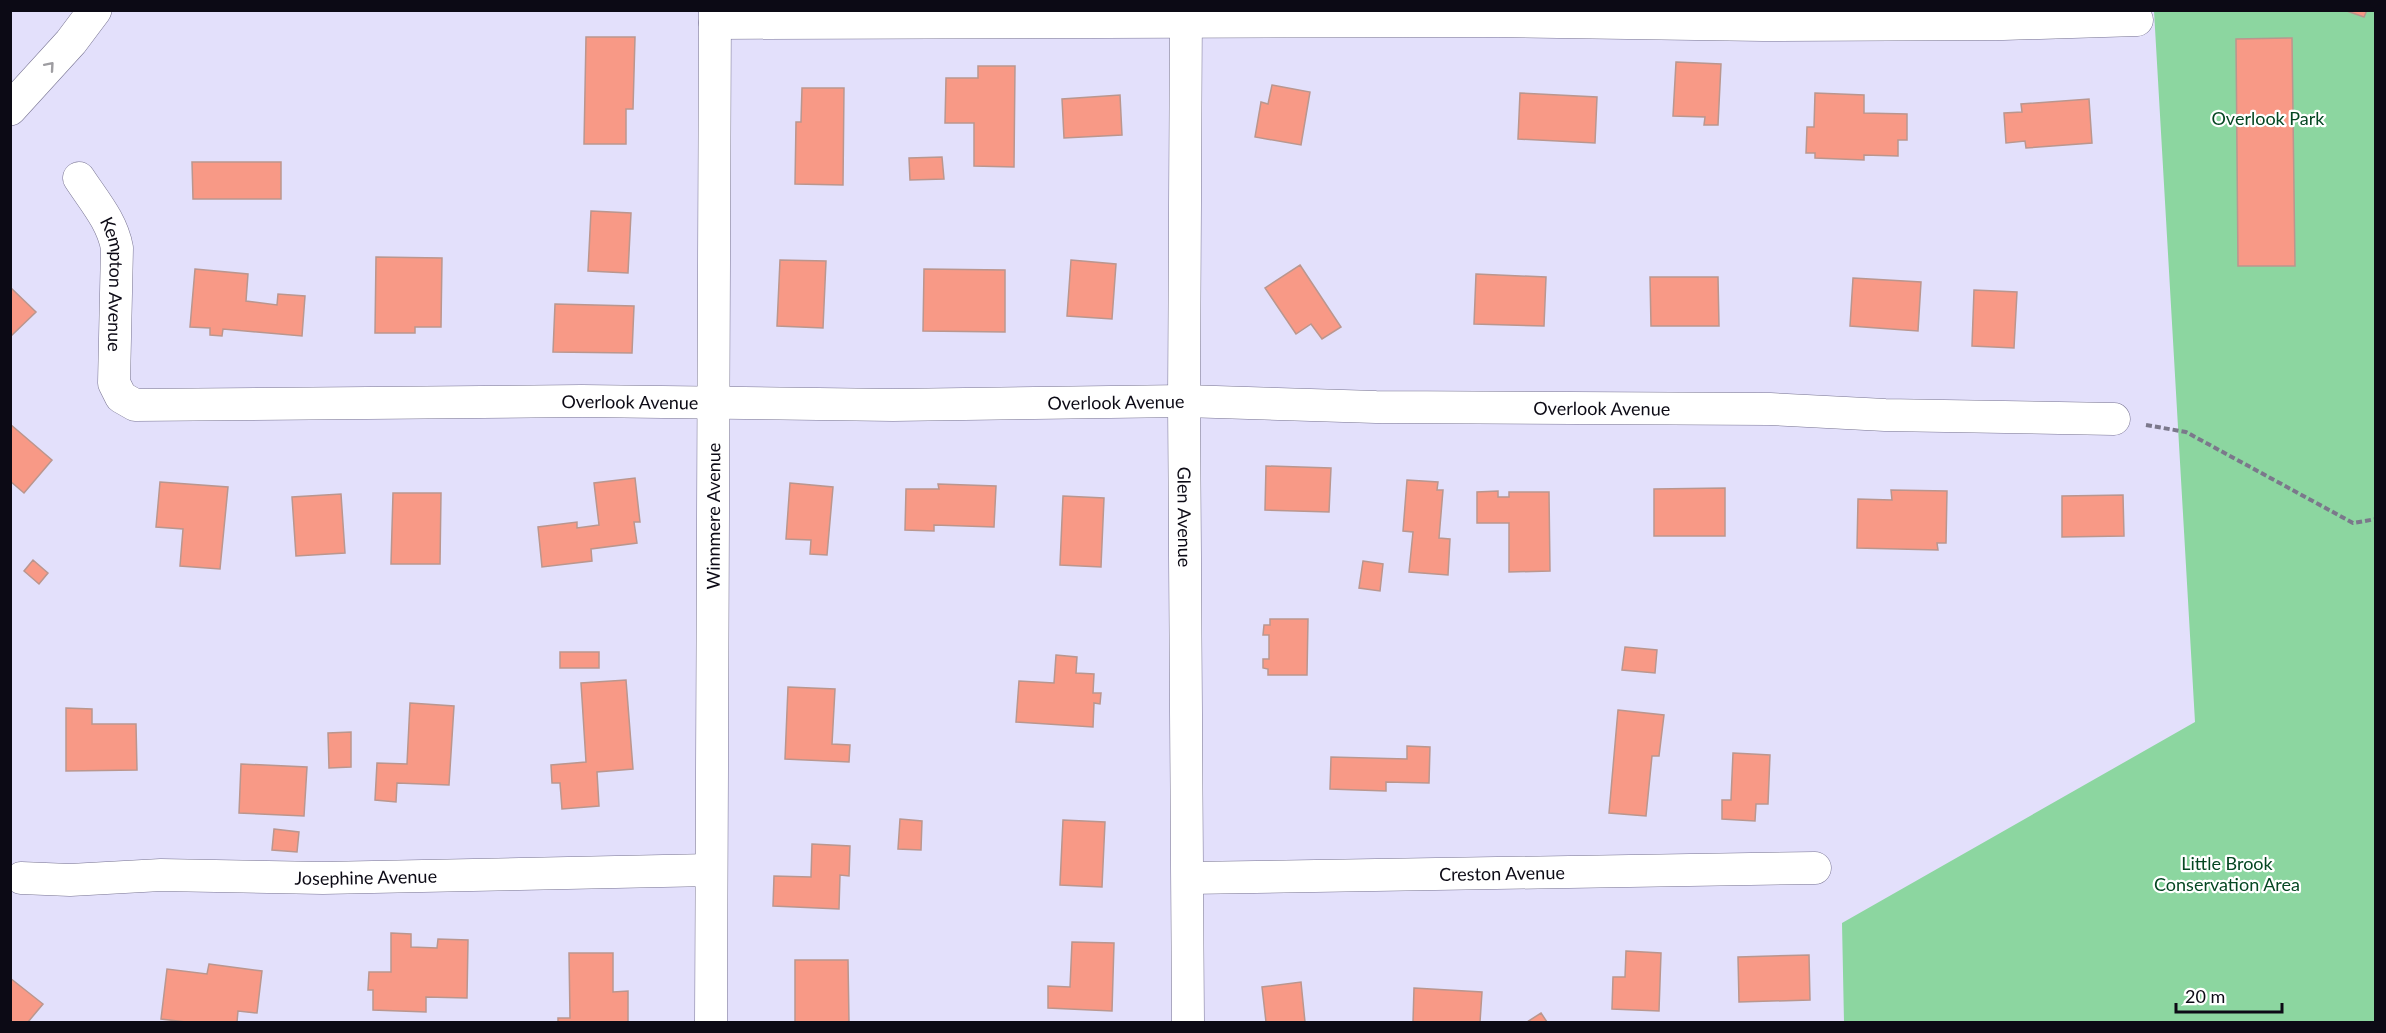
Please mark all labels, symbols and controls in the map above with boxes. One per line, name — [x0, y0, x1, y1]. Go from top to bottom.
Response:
one-way arrow — [43, 63, 54, 73]
park label: Overlook Park — [2211, 107, 2325, 129]
street label: Kempton Avenue — [96, 213, 129, 352]
street label: Overlook Avenue — [561, 390, 699, 413]
street label: Overlook Avenue — [1047, 390, 1185, 414]
street label: Overlook Avenue — [1533, 397, 1670, 419]
street label: Winnmere Avenue — [702, 443, 724, 589]
street label: Glen Avenue — [1173, 467, 1196, 567]
park label: Little Brook Conservation Area — [2154, 852, 2300, 895]
street label: Creston Avenue — [1439, 861, 1565, 885]
street label: Josephine Avenue — [294, 865, 437, 889]
scale bar — [2176, 976, 2282, 1014]
text: 20 m — [2185, 985, 2225, 1007]

